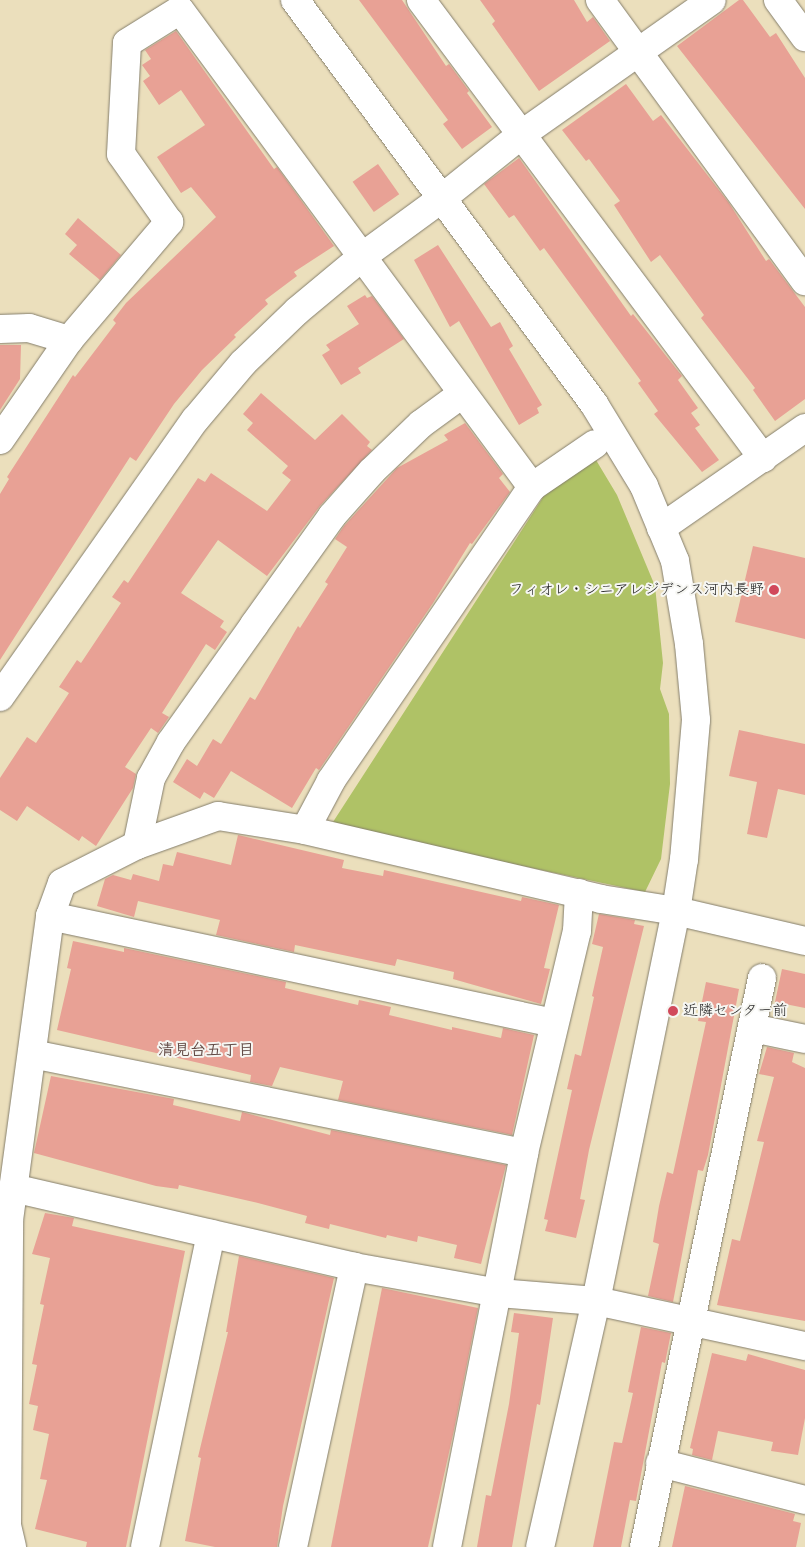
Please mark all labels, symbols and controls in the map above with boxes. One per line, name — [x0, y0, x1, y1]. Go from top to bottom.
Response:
place label: フィオレ・シニアレジデンス河内長野 — [509, 581, 764, 599]
marker: フィオレ・シニアレジデンス河内長野 — [768, 584, 780, 596]
place label: 近隣センター前 — [683, 1002, 788, 1020]
marker: 近隣センター前 — [667, 1005, 679, 1017]
district label: 清見台五丁目 — [158, 1040, 254, 1060]

